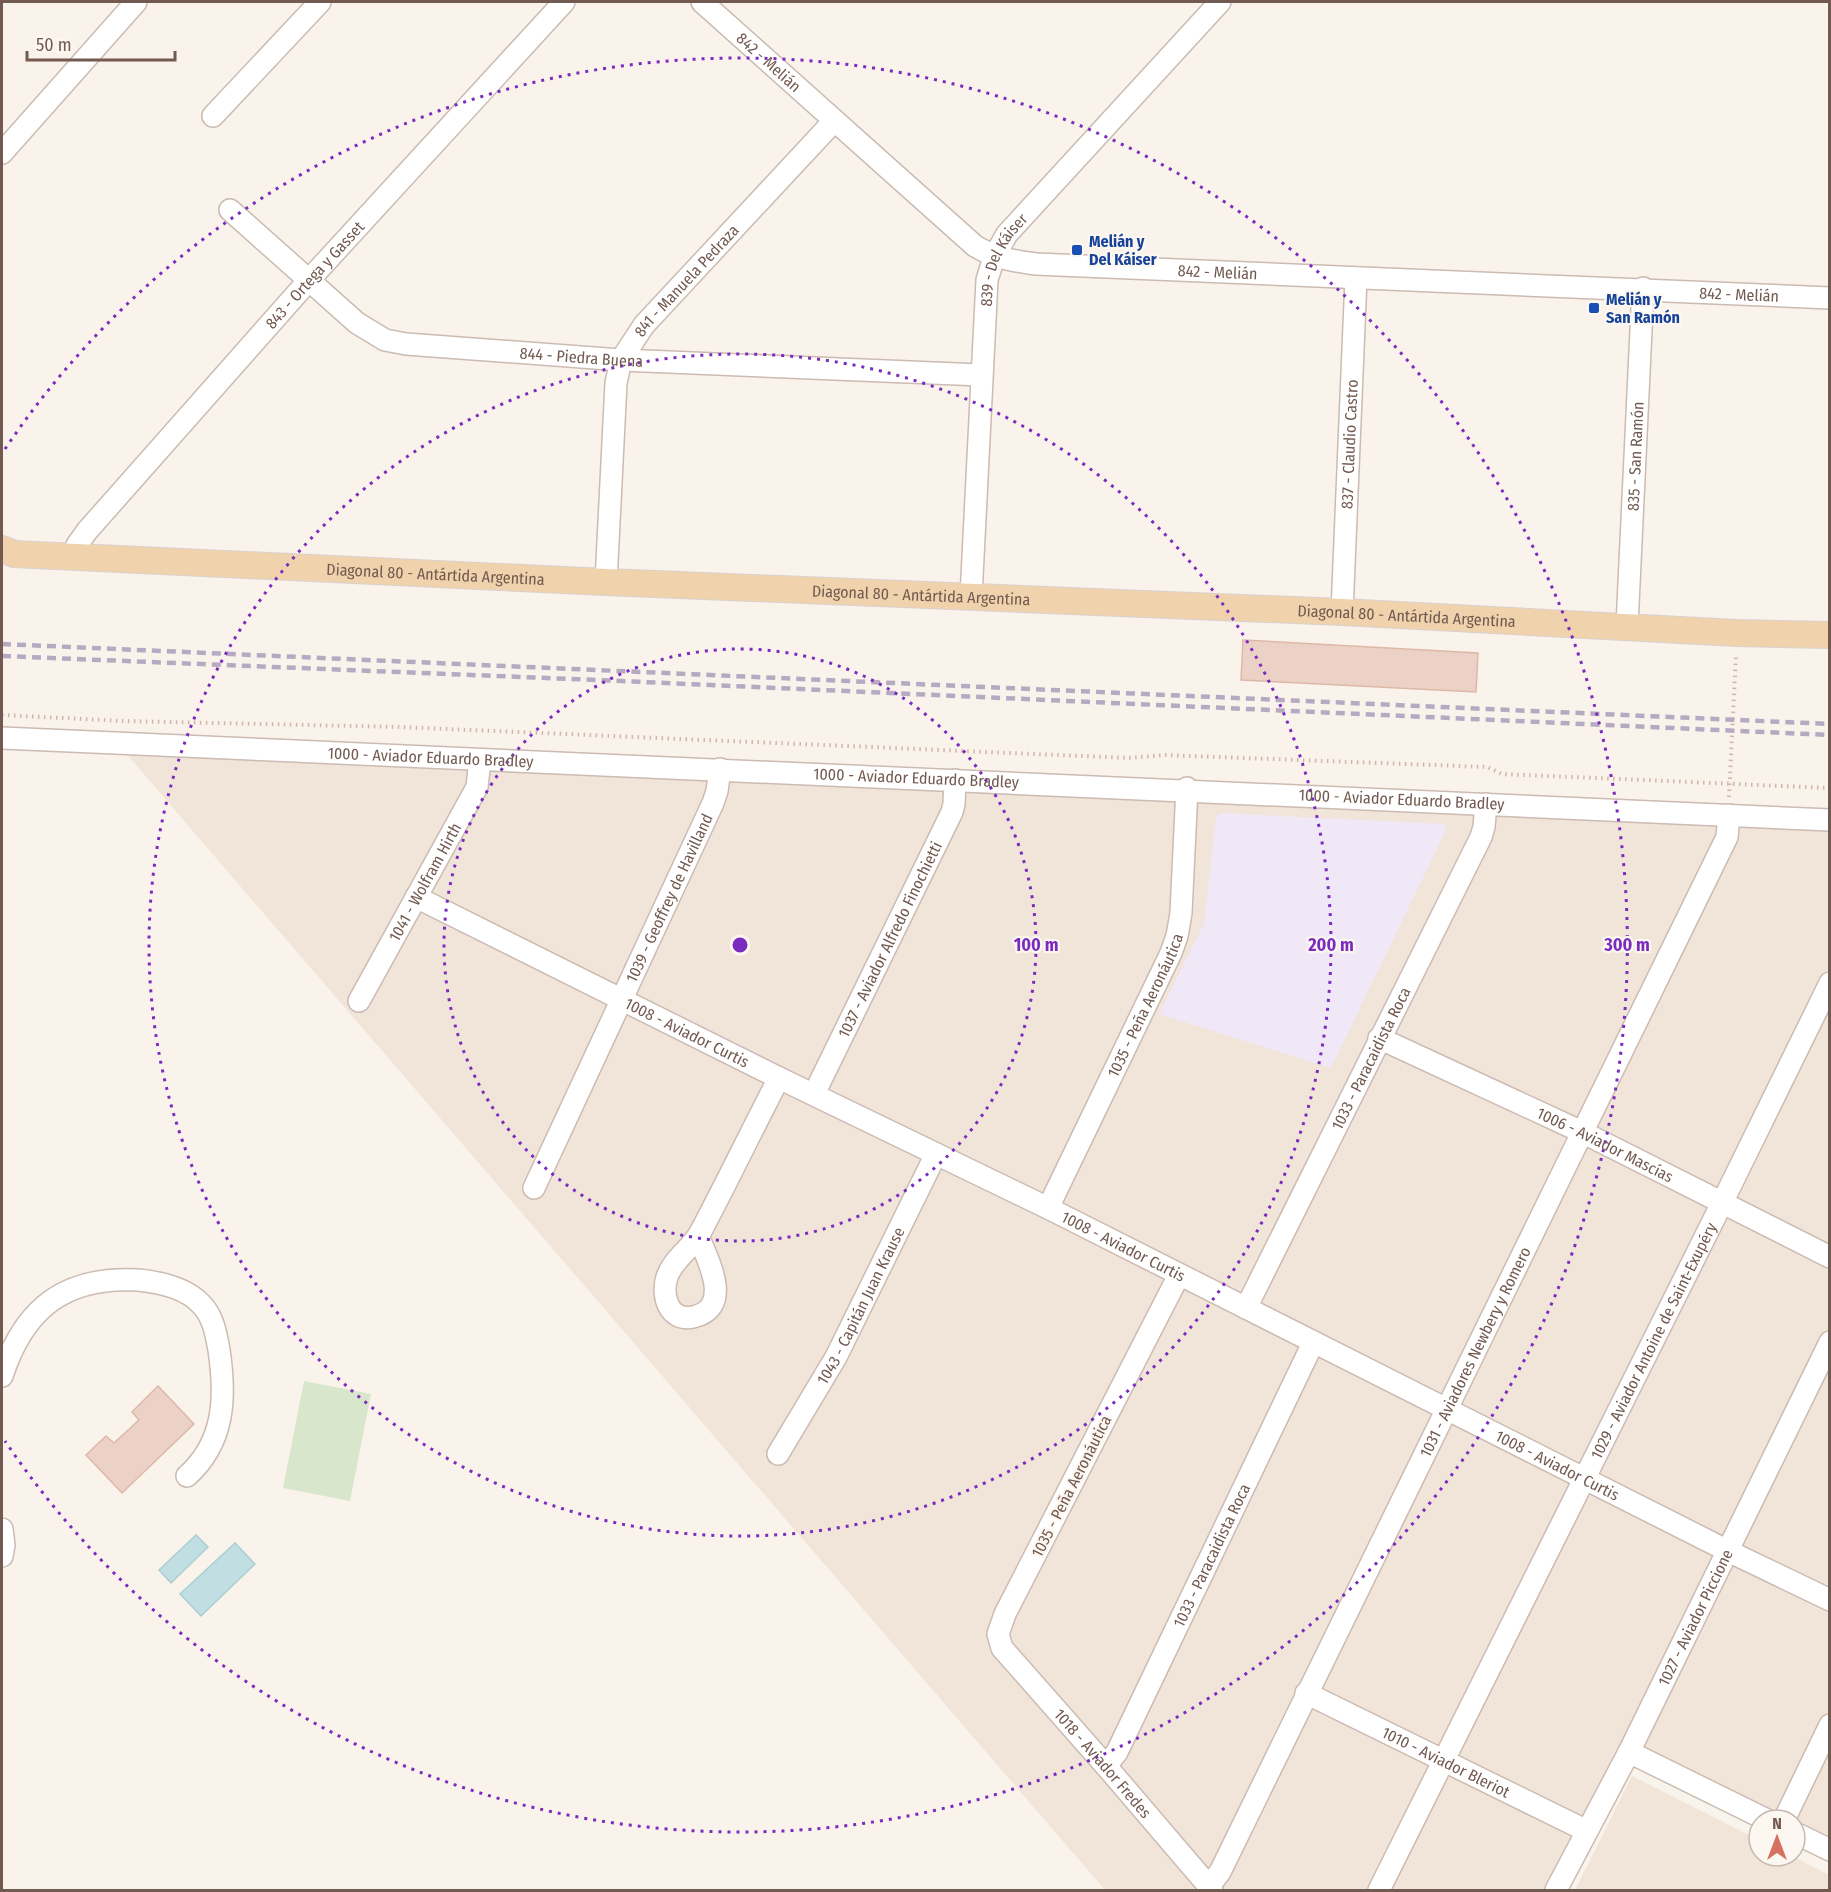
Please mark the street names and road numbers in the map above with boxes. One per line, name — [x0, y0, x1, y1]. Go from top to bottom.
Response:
street label: 842 - Melián — [733, 29, 805, 96]
street label: 839 - Del Káiser — [977, 209, 1032, 307]
street label: 843 - Ortega y Gasset — [262, 217, 369, 333]
street label: 841 - Manuela Pedraza — [630, 221, 743, 340]
street label: 842 - Melián — [1177, 261, 1258, 283]
street label: 842 - Melián — [1699, 283, 1779, 306]
street label: 844 - Piedra Buena — [519, 343, 644, 371]
street label: 837 - Claudio Castro — [1337, 379, 1362, 509]
street label: 835 - San Ramón — [1623, 401, 1648, 511]
street label: Diagonal 80 - Antártida Argentina — [326, 560, 545, 589]
street label: Diagonal 80 - Antártida Argentina — [812, 581, 1031, 609]
street label: Diagonal 80 - Antártida Argentina — [1297, 601, 1516, 631]
street label: 1000 - Aviador Eduardo Bradley — [327, 744, 535, 771]
street label: 1000 - Aviador Eduardo Bradley — [813, 764, 1020, 792]
street label: 1000 - Aviador Eduardo Bradley — [1298, 785, 1506, 814]
street label: 1039 - Geoffrey de Havilland — [622, 811, 717, 985]
street label: 1041 - Wolfram Hirth — [385, 820, 465, 945]
street label: 1037 - Aviador Alfredo Finochietti — [834, 839, 946, 1041]
street label: 1035 - Peña Aeronáutica — [1104, 931, 1187, 1080]
street label: 1033 - Paracaidista Roca — [1327, 984, 1415, 1133]
street label: 1008 - Aviador Curtis — [622, 994, 752, 1072]
street label: 1006 - Aviador Mascías — [1534, 1103, 1676, 1186]
street label: 1008 - Aviador Curtis — [1058, 1207, 1189, 1286]
street label: 1029 - Aviador Antoine de Saint-Exupéry — [1587, 1219, 1721, 1462]
street label: 1043 - Capitán Juan Krause — [813, 1224, 909, 1388]
street label: 1031 - Aviadores Newbery y Romero — [1416, 1244, 1535, 1460]
street label: 1035 - Peña Aeronáutica — [1027, 1412, 1116, 1560]
street label: 1008 - Aviador Curtis — [1492, 1426, 1622, 1505]
street label: 1033 - Paracaidista Roca — [1169, 1480, 1254, 1630]
street label: 1027 - Aviador Piccione — [1654, 1546, 1737, 1689]
street label: 1018 - Aviador Fredes — [1050, 1705, 1155, 1822]
street label: 1010 - Aviador Bleriot — [1379, 1723, 1514, 1802]

